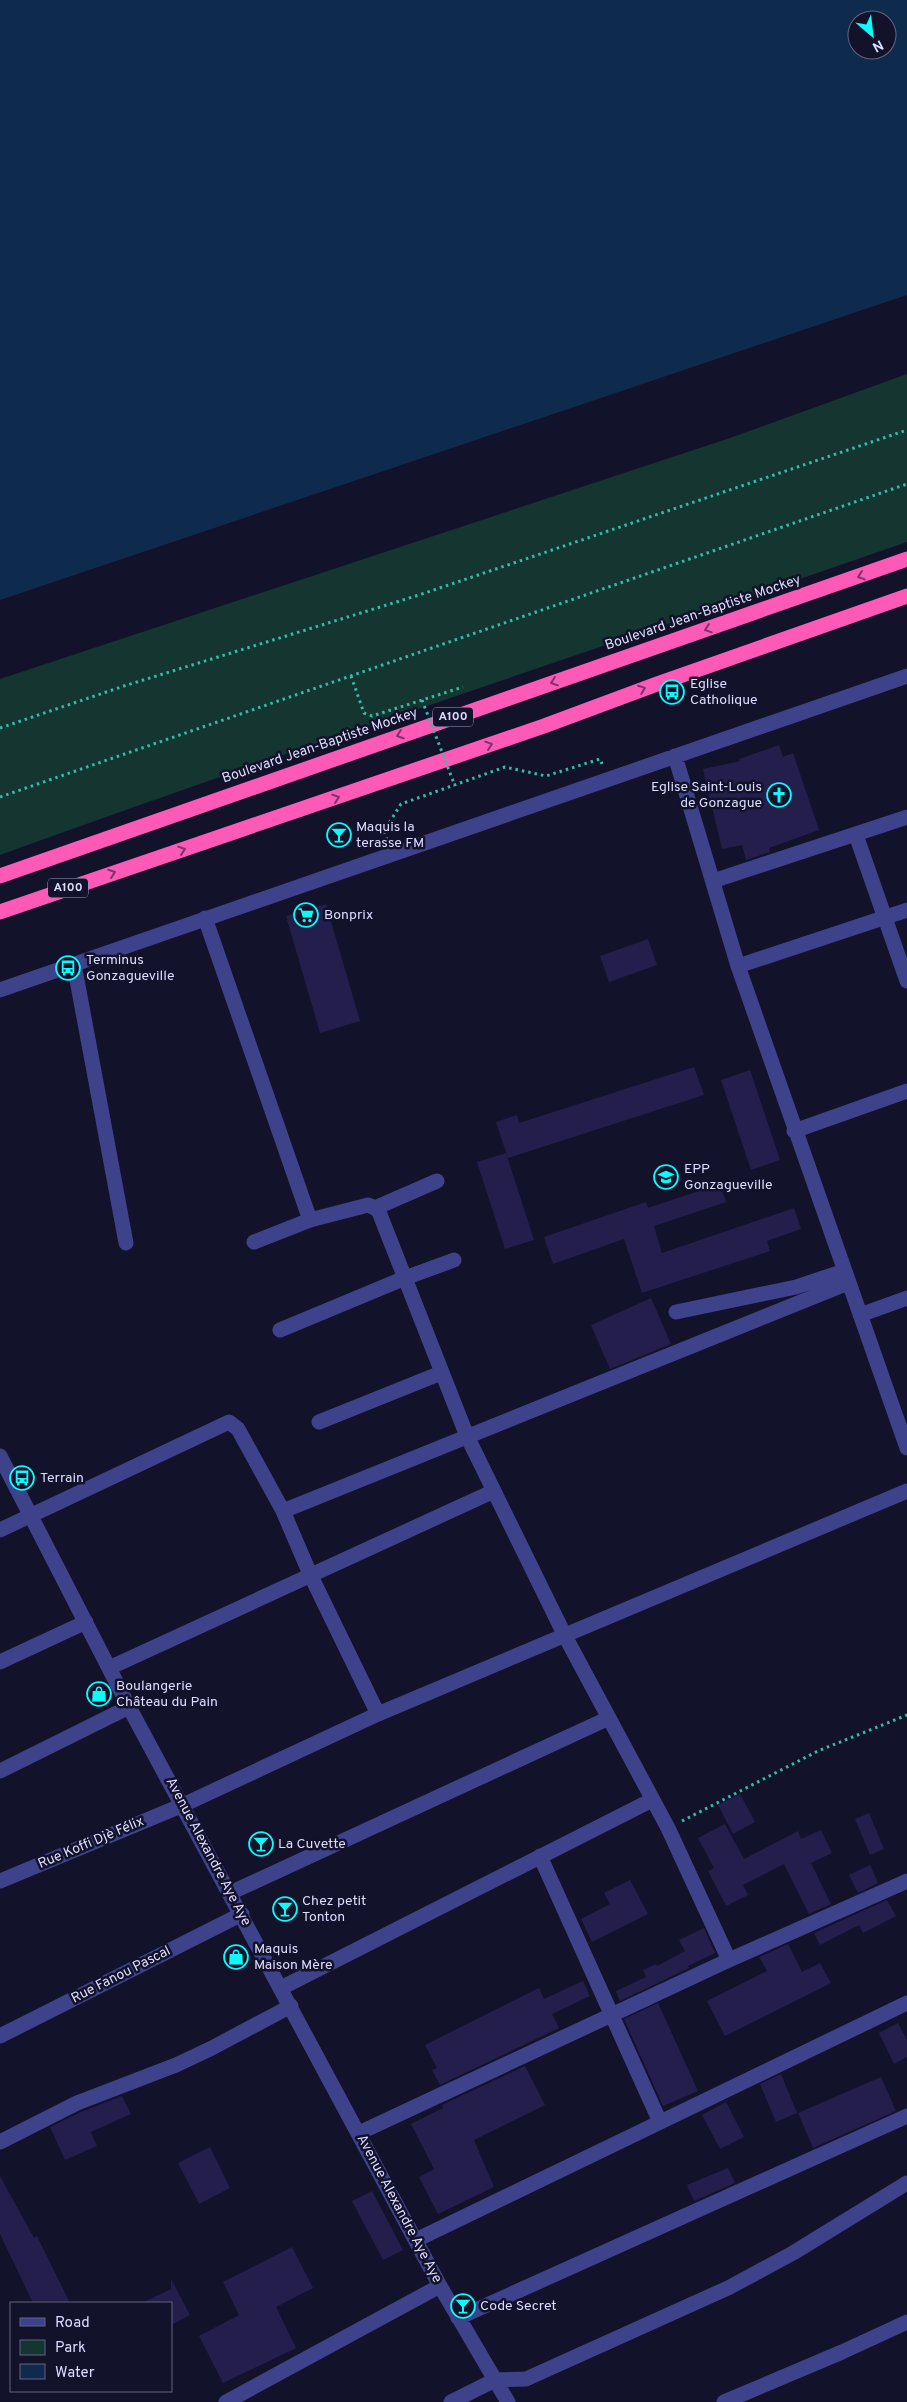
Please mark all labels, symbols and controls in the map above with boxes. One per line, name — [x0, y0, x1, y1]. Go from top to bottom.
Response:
north arrow — [847, 10, 897, 60]
text: N — [869, 35, 886, 55]
one-way arrow — [857, 570, 866, 580]
street label: Boulevard Jean-Baptiste Mockey — [603, 571, 803, 655]
one-way arrow — [704, 623, 712, 633]
one-way arrow — [550, 676, 559, 686]
place label: Eglise Catholique — [690, 676, 758, 709]
bus stop icon: Eglise Catholique — [659, 679, 685, 705]
one-way arrow — [637, 685, 646, 695]
street label: Boulevard Jean-Baptiste Mockey — [220, 704, 420, 788]
road number: A100 — [433, 708, 473, 726]
one-way arrow — [397, 729, 405, 739]
one-way arrow — [485, 741, 493, 751]
place label: Eglise Saint-Louis de Gonzague — [651, 779, 762, 812]
church icon: Eglise Saint-Louis de Gonzague — [766, 782, 792, 808]
one-way arrow — [331, 794, 339, 804]
place label: Maquis la terasse FM — [356, 819, 424, 852]
bar icon: Maquis la terasse FM — [326, 822, 352, 848]
one-way arrow — [177, 846, 185, 856]
one-way arrow — [108, 869, 116, 879]
road number: A100 — [48, 878, 88, 898]
supermarket icon: Bonprix — [293, 902, 319, 928]
place label: Bonprix — [324, 907, 373, 924]
place label: Terminus Gonzagueville — [86, 952, 174, 985]
bus stop icon: Terminus Gonzagueville — [55, 955, 81, 981]
place label: EPP Gonzagueville — [684, 1161, 772, 1194]
school or university icon: EPP Gonzagueville — [653, 1164, 679, 1190]
bus stop icon: Terrain — [9, 1465, 35, 1491]
place label: Terrain — [40, 1470, 84, 1487]
place label: Boulangerie Château du Pain — [116, 1678, 218, 1711]
shop icon: Boulangerie Château du Pain — [86, 1681, 112, 1707]
street label: Avenue Alexandre Aye Aye — [162, 1775, 254, 1929]
street label: Rue Koffi Djè Félix — [35, 1813, 147, 1873]
bar icon: La Cuvette — [248, 1831, 274, 1857]
place label: La Cuvette — [278, 1836, 346, 1853]
place label: Chez petit Tonton — [302, 1893, 366, 1926]
bar icon: Chez petit Tonton — [272, 1896, 298, 1922]
place label: Maquis Maison Mère — [254, 1941, 333, 1974]
street label: Rue Fanou Pascal — [68, 1943, 174, 2007]
shop icon: Maquis Maison Mère — [223, 1944, 249, 1970]
street label: Avenue Alexandre Aye Aye — [353, 2132, 445, 2286]
bar icon: Code Secret — [450, 2293, 476, 2319]
place label: Code Secret — [480, 2298, 557, 2315]
legend — [10, 2302, 172, 2392]
text: Road — [55, 2314, 90, 2333]
text: Park — [55, 2339, 86, 2358]
text: Water — [55, 2364, 95, 2383]

